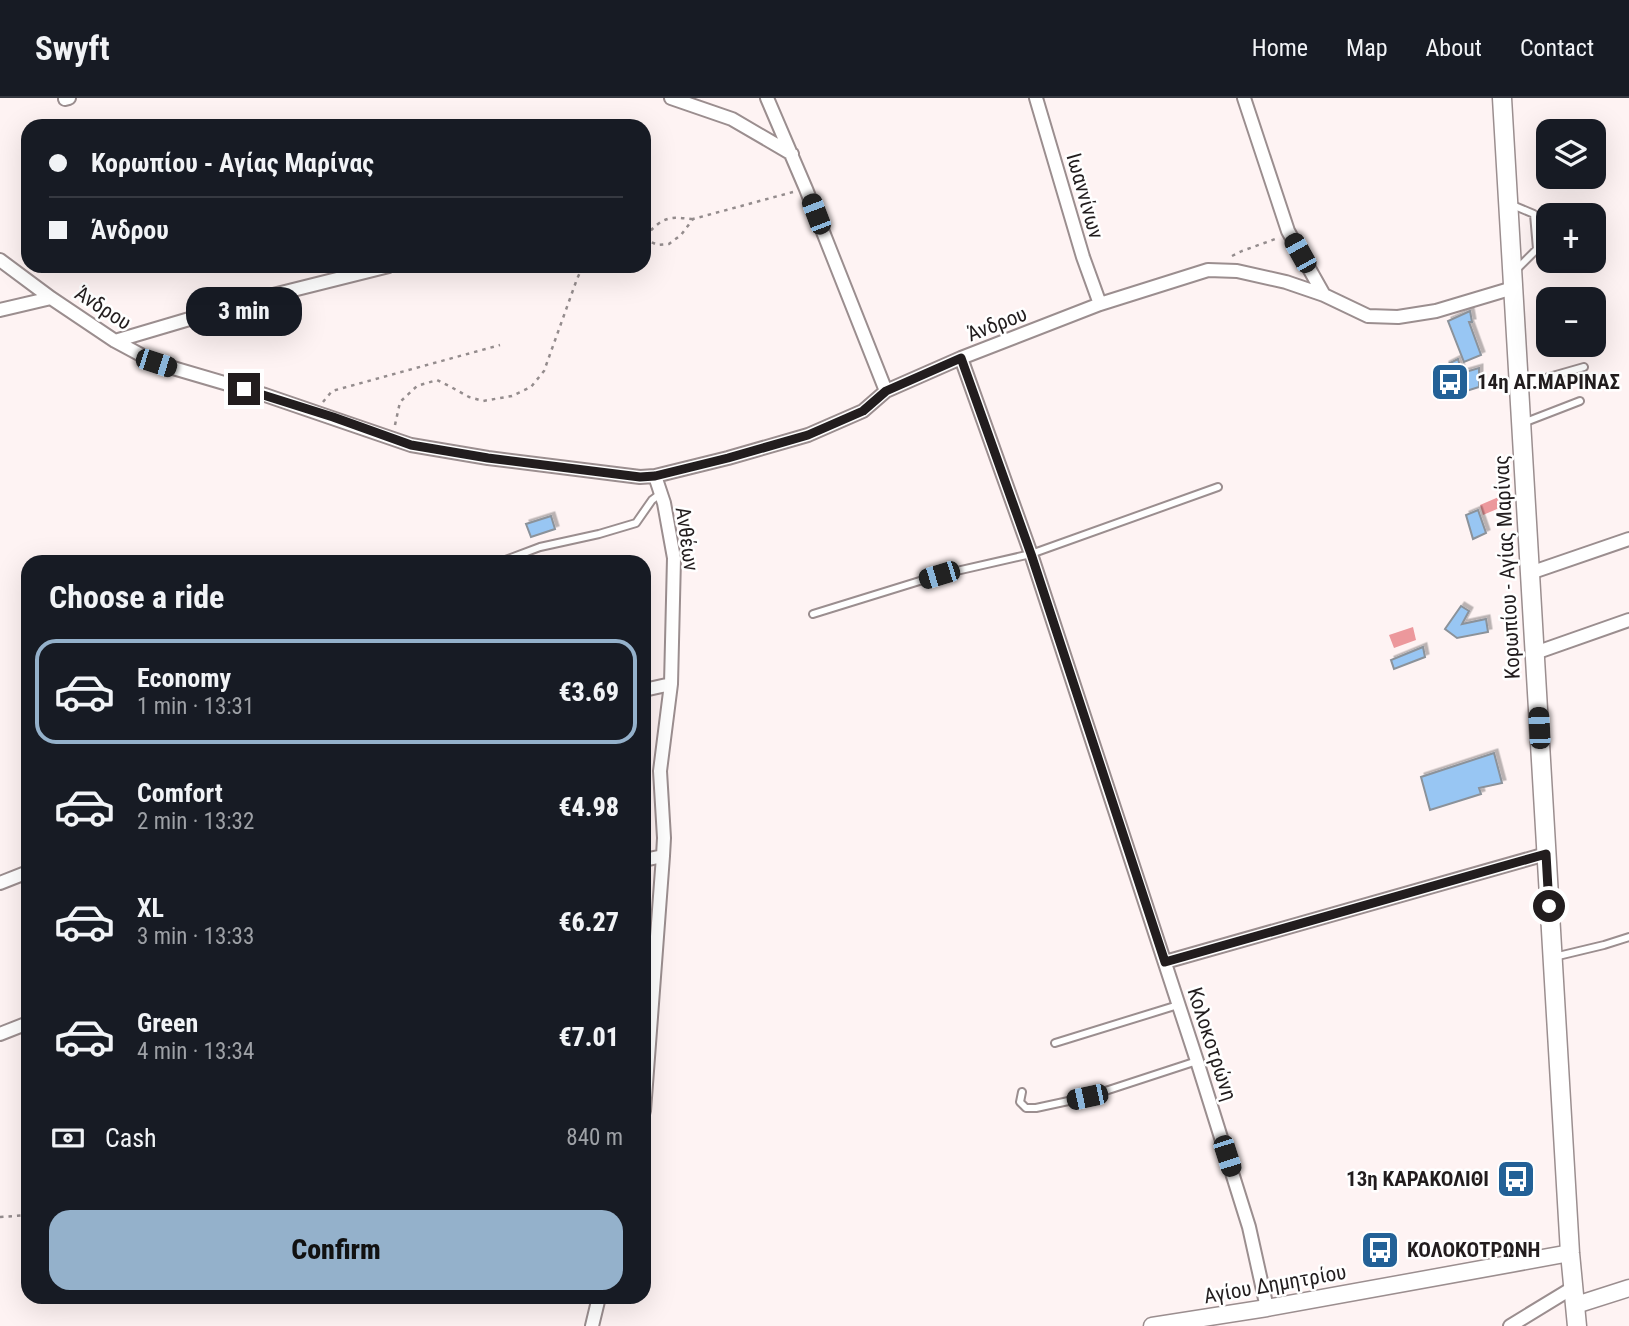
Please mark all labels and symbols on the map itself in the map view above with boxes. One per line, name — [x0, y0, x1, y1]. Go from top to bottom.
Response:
street label: Ιωαννίνων — [1061, 151, 1109, 241]
car — [799, 191, 834, 237]
car — [1281, 230, 1320, 276]
street label: Άνδρου — [70, 281, 136, 335]
callout: 3 min — [186, 288, 302, 336]
street label: Άνδρου — [964, 302, 1030, 346]
car — [133, 347, 180, 379]
bus stop icon: 14η ΑΓ.ΜΑΡΙΝΑΣ — [1429, 361, 1471, 403]
place label: 14η ΑΓ.ΜΑΡΙΝΑΣ — [1477, 370, 1620, 394]
route end — [228, 373, 260, 405]
street label: Κορωπίου - Αγίας Μαρίνας — [1489, 454, 1525, 680]
street label: Ανθέων — [671, 505, 703, 573]
car — [916, 559, 963, 591]
car — [1528, 706, 1551, 750]
route start — [1533, 890, 1565, 922]
street label: Κολοκοτρώνη — [1182, 984, 1242, 1104]
car — [1065, 1082, 1110, 1112]
car — [1211, 1133, 1244, 1179]
bus stop icon: 13η ΚΑΡΑΚΟΛΙΘΙ — [1495, 1158, 1537, 1200]
place label: 13η ΚΑΡΑΚΟΛΙΘΙ — [1346, 1167, 1489, 1191]
bus stop icon: ΚΟΛΟΚΟΤΡΩΝΗ — [1359, 1229, 1401, 1271]
place label: ΚΟΛΟΚΟΤΡΩΝΗ — [1407, 1238, 1541, 1262]
street label: Αγίου Δημητρίου — [1202, 1260, 1348, 1308]

